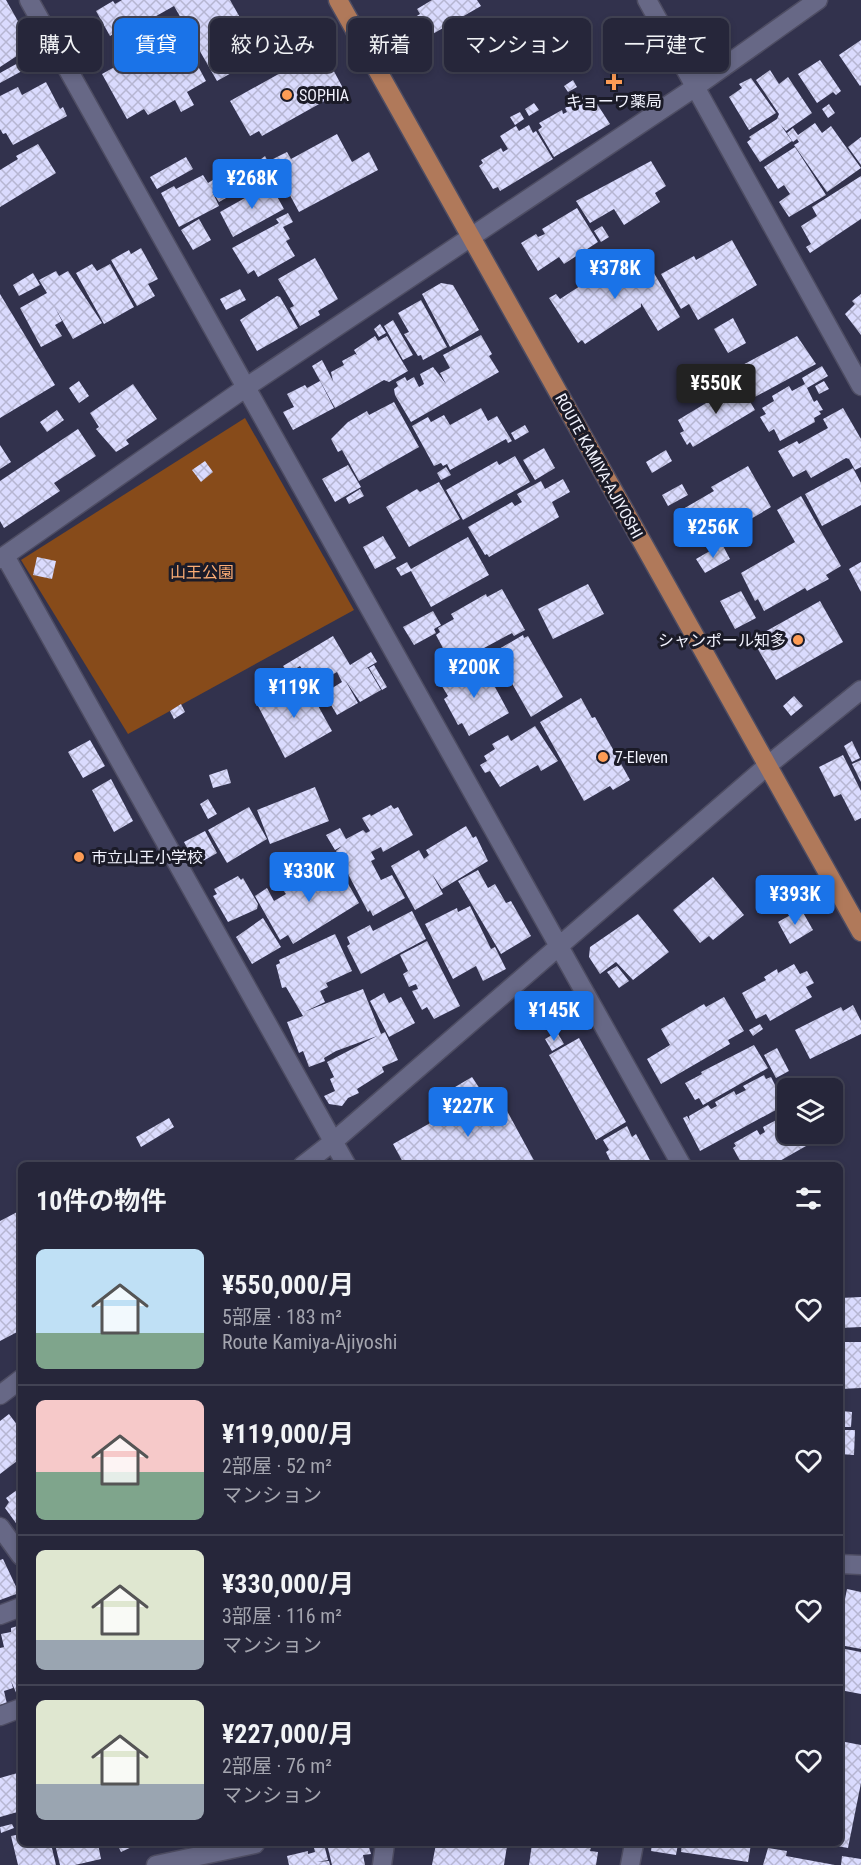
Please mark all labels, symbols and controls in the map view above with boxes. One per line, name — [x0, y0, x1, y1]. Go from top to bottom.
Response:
chip: 購入 — [18, 18, 102, 72]
chip: 賃貸 — [114, 18, 198, 72]
chip: 絞り込み — [210, 18, 336, 72]
chip: 新着 — [348, 18, 432, 72]
chip: マンション — [444, 18, 591, 72]
chip: 一戸建て — [603, 18, 729, 72]
marker: キョーワ薬局 — [607, 75, 621, 89]
place label: SOPHIA — [299, 86, 349, 105]
marker: SOPHIA — [280, 88, 294, 102]
place label: キョーワ薬局 — [566, 92, 662, 111]
pin: ¥268K — [210, 159, 294, 210]
text: ¥268K — [227, 166, 277, 190]
pin: ¥378K — [573, 249, 657, 300]
text: ¥378K — [590, 256, 640, 280]
pin: ¥550K — [674, 364, 758, 415]
text: ¥550K — [691, 371, 741, 395]
street label: ROUTE KAMIYA-AJIYOSHI — [551, 390, 647, 542]
pin: ¥256K — [671, 508, 755, 559]
text: ¥256K — [688, 515, 738, 539]
park label: 山王公園 — [170, 563, 234, 582]
place label: シャンポール知多 — [658, 631, 786, 650]
marker: シャンポール知多 — [791, 633, 805, 647]
pin: ¥200K — [432, 648, 516, 699]
text: ¥200K — [449, 655, 499, 679]
pin: ¥119K — [252, 668, 336, 719]
text: ¥119K — [269, 675, 319, 699]
place label: 7-Eleven — [615, 748, 668, 767]
marker: 7-Eleven — [596, 750, 610, 764]
place label: 市立山王小学校 — [91, 848, 203, 867]
marker: 市立山王小学校 — [72, 850, 86, 864]
pin: ¥330K — [267, 852, 351, 903]
text: ¥330K — [284, 859, 334, 883]
pin: ¥393K — [753, 875, 837, 926]
text: ¥393K — [770, 882, 820, 906]
pin: ¥145K — [512, 991, 596, 1042]
text: ¥145K — [529, 998, 579, 1022]
map controls — [777, 1078, 843, 1144]
button: layers — [777, 1078, 843, 1144]
pin: ¥227K — [426, 1087, 510, 1138]
text: ¥227K — [443, 1094, 493, 1118]
icon: filters — [792, 1182, 825, 1215]
text: 10件の物件 — [36, 1186, 166, 1216]
text: ¥550,000/月 — [222, 1270, 354, 1300]
icon: home — [84, 1273, 156, 1345]
icon: heart — [792, 1293, 825, 1326]
text: 5部屋 · 183 m² — [222, 1305, 342, 1329]
text: Route Kamiya-Ajiyoshi — [222, 1330, 397, 1354]
text: ¥119,000/月 — [222, 1419, 354, 1449]
icon: home — [84, 1424, 156, 1496]
icon: heart — [792, 1444, 825, 1477]
text: 2部屋 · 52 m² — [222, 1454, 332, 1478]
text: マンション — [222, 1483, 322, 1507]
text: ¥330,000/月 — [222, 1569, 354, 1599]
icon: home — [84, 1574, 156, 1646]
icon: heart — [792, 1594, 825, 1627]
text: 3部屋 · 116 m² — [222, 1604, 342, 1628]
text: マンション — [222, 1633, 322, 1657]
text: ¥227,000/月 — [222, 1719, 354, 1749]
icon: home — [84, 1724, 156, 1796]
icon: heart — [792, 1744, 825, 1777]
text: 2部屋 · 76 m² — [222, 1754, 332, 1778]
text: マンション — [222, 1783, 322, 1807]

